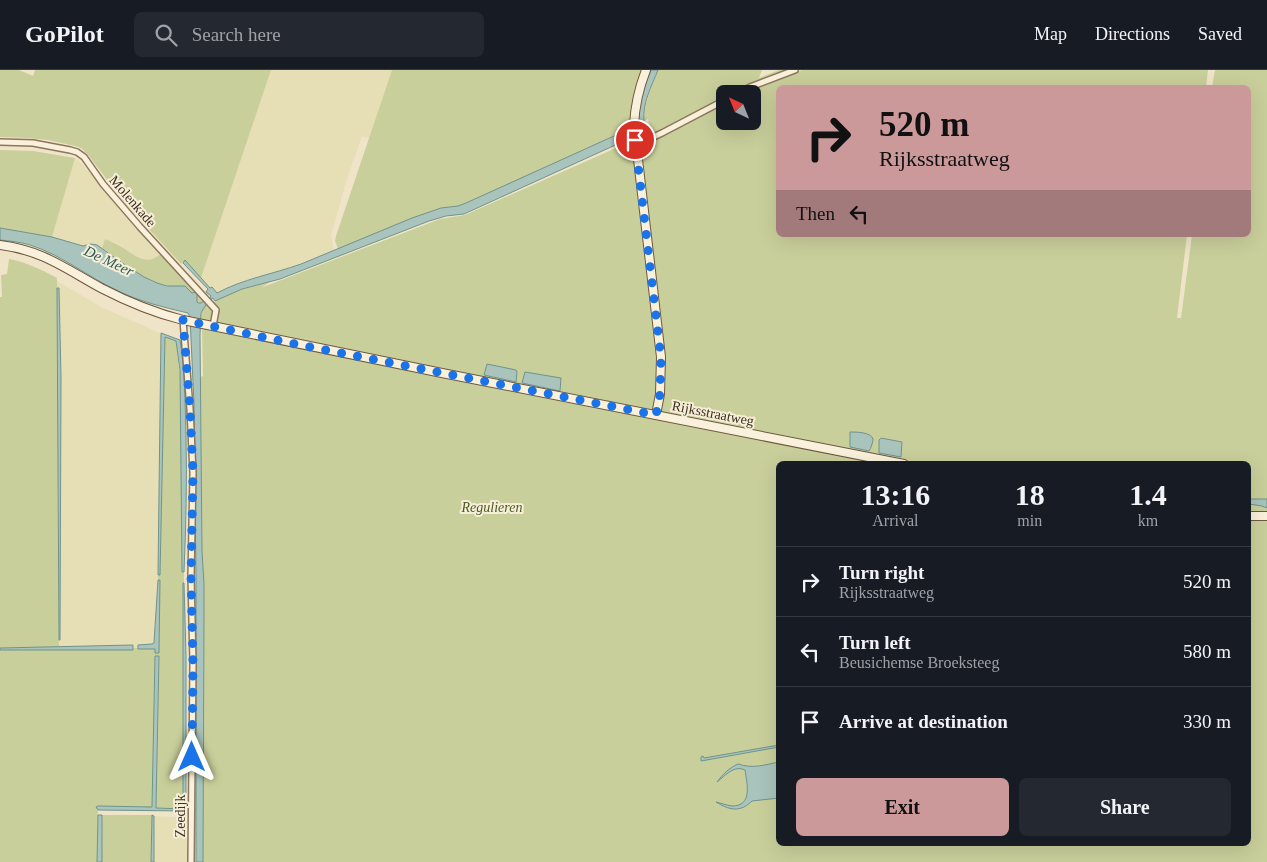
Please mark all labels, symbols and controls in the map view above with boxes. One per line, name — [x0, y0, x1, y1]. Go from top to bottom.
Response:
search box — [134, 12, 484, 57]
text: GoPilot — [25, 21, 104, 47]
icon: search — [152, 21, 180, 49]
text: Search here — [192, 24, 281, 45]
text: Map — [1034, 24, 1067, 44]
text: Directions — [1095, 24, 1170, 44]
text: Saved — [1198, 24, 1242, 44]
north arrow — [716, 85, 761, 130]
map controls — [716, 85, 761, 130]
icon: right — [796, 105, 861, 170]
text: 520 m — [879, 105, 969, 144]
pin — [614, 119, 656, 161]
icon: arrive — [621, 126, 649, 154]
text: Rijksstraatweg — [879, 146, 1010, 171]
street label: Molenkade — [106, 173, 159, 230]
icon: left — [845, 200, 873, 228]
text: Then — [796, 203, 835, 224]
water label: De Meer — [81, 242, 136, 279]
street label: Rijksstraatweg — [671, 398, 755, 429]
text: 13:16 — [860, 478, 930, 511]
text: 18 — [1015, 478, 1045, 511]
text: 1.4 — [1129, 478, 1167, 511]
park label: Regulieren — [461, 500, 522, 515]
text: Arrival — [872, 512, 918, 529]
text: min — [1017, 512, 1042, 529]
text: km — [1138, 512, 1158, 529]
text: Turn right — [839, 562, 924, 583]
icon: right — [796, 568, 824, 596]
text: 520 m — [1183, 571, 1231, 592]
text: Rijksstraatweg — [839, 584, 934, 601]
text: Turn left — [839, 632, 911, 653]
icon: left — [796, 638, 824, 666]
text: 580 m — [1183, 641, 1231, 662]
text: Beusichemse Broeksteeg — [839, 654, 999, 671]
icon: arrive — [796, 708, 824, 736]
text: Arrive at destination — [839, 711, 1008, 732]
text: 330 m — [1183, 711, 1231, 732]
position arrow — [165, 730, 217, 782]
button: Exit — [796, 778, 1009, 836]
button: Share — [1019, 778, 1231, 836]
street label: Zeedijk — [173, 795, 188, 837]

